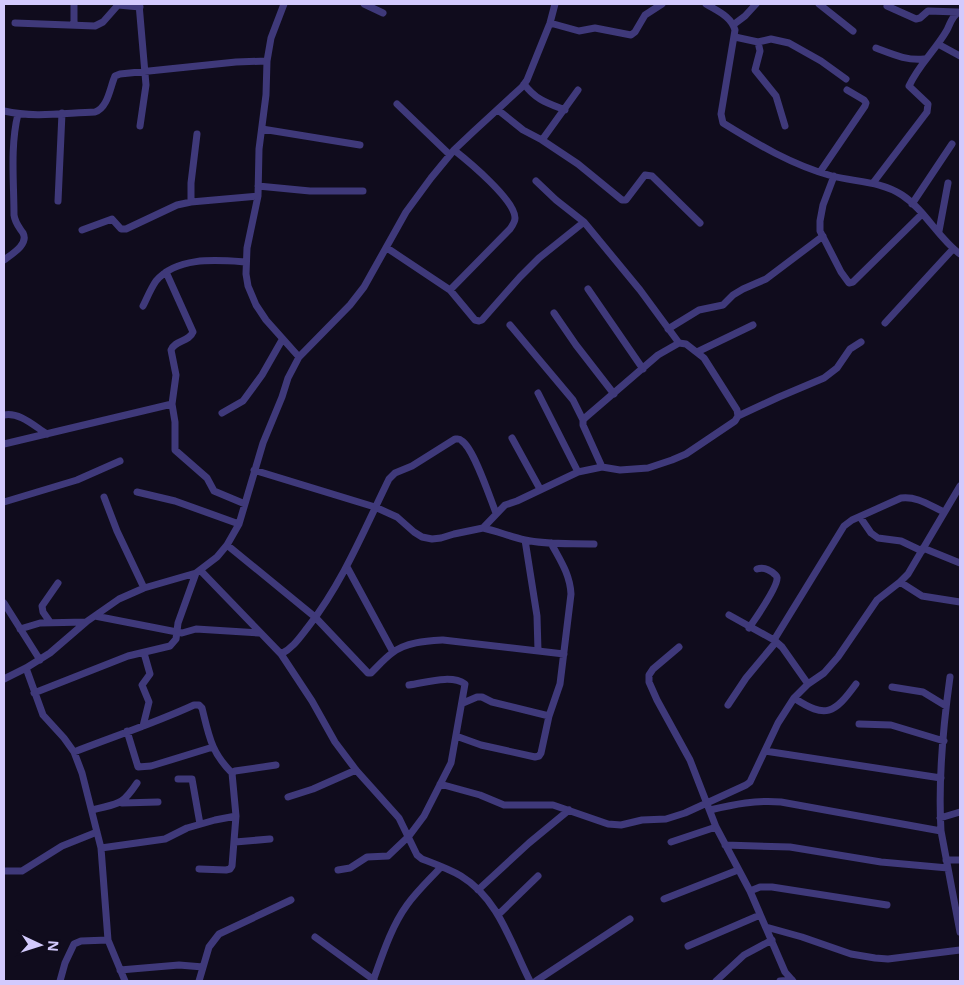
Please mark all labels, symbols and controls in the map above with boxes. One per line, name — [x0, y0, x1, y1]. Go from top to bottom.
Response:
north arrow — [15, 920, 65, 970]
text: N — [44, 940, 63, 952]

